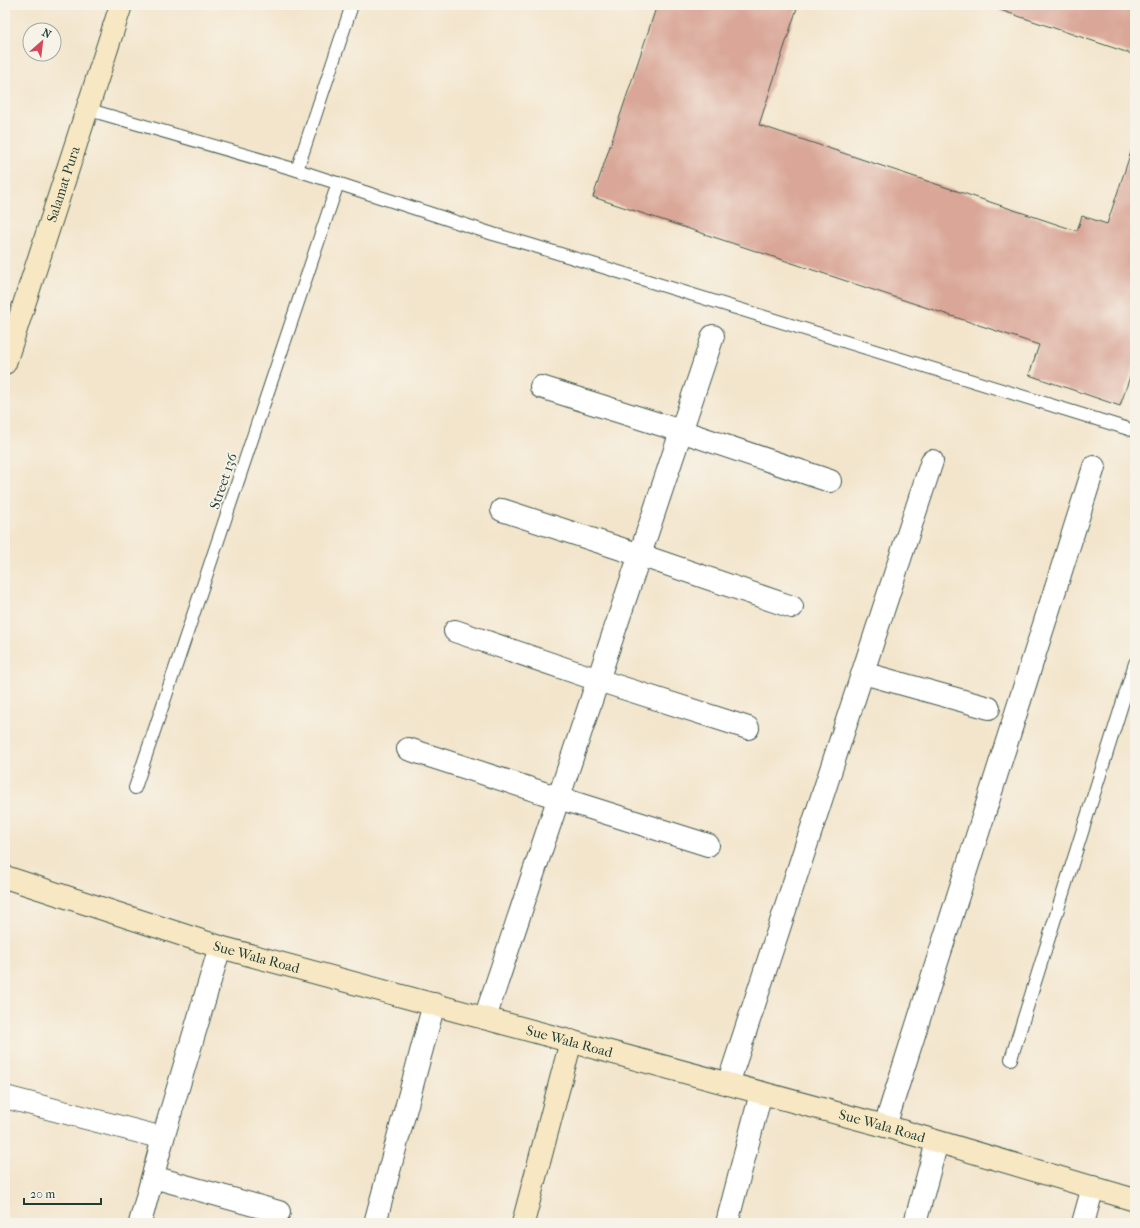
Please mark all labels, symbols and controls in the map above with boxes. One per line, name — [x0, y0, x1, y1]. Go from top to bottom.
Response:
north arrow — [22, 22, 62, 62]
text: N — [40, 26, 54, 42]
street label: Salamat Pura — [43, 144, 84, 225]
street label: Street 136 — [206, 450, 241, 511]
street label: Sue Wala Road — [211, 937, 302, 977]
street label: Sue Wala Road — [524, 1022, 615, 1061]
street label: Sue Wala Road — [837, 1106, 928, 1147]
scale bar — [24, 1180, 101, 1206]
text: 20 m — [30, 1187, 55, 1201]

